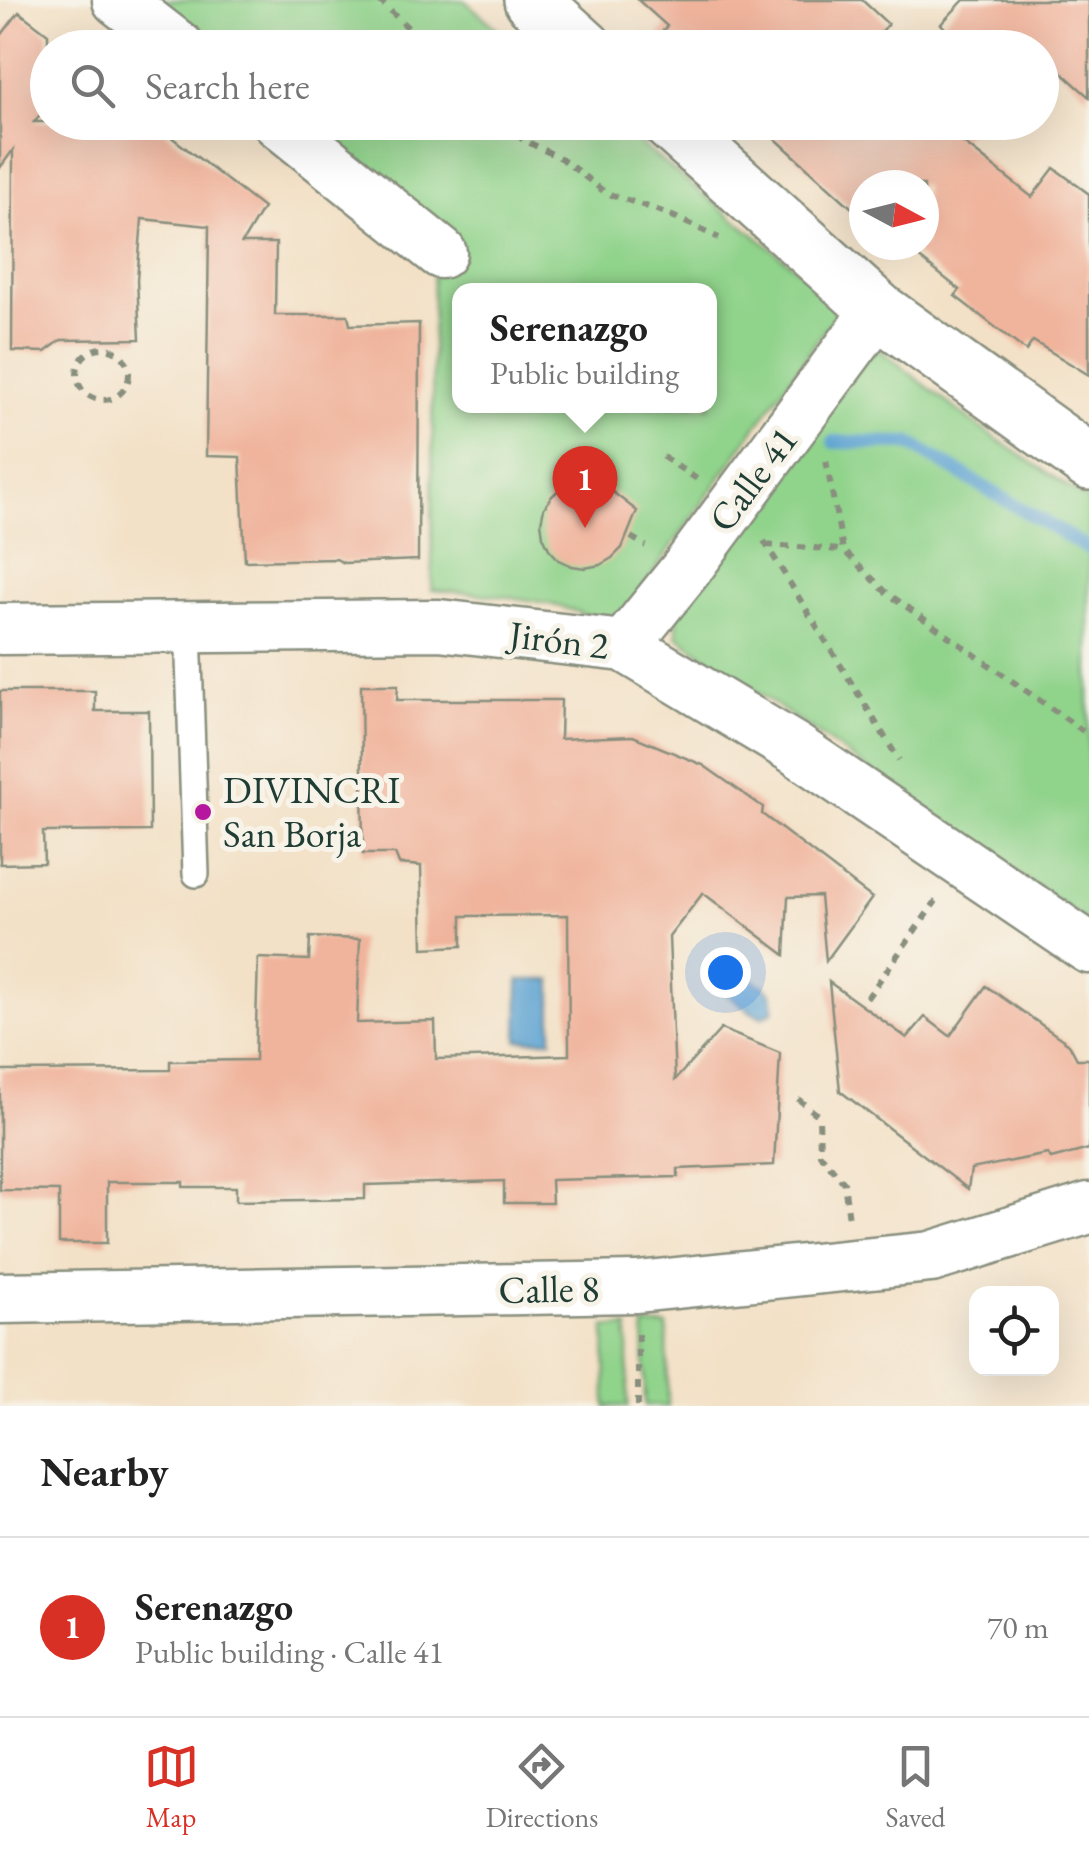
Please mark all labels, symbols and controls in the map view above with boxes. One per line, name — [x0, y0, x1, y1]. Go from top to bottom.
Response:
search box — [30, 30, 1059, 140]
icon: search — [65, 58, 120, 113]
text: Search here — [145, 61, 310, 110]
north arrow — [849, 170, 939, 260]
popup — [452, 283, 717, 413]
text: Serenazgo — [490, 303, 648, 352]
text: Public building — [490, 352, 679, 394]
street label: Calle 41 — [697, 416, 808, 541]
pin: 1 — [552, 446, 618, 528]
street label: Jirón 2 — [504, 609, 611, 670]
place label: DIVINCRI San Borja — [223, 765, 400, 858]
marker: DIVINCRI San Borja — [192, 801, 214, 823]
your location — [700, 947, 751, 998]
street label: Calle 8 — [498, 1263, 600, 1314]
map controls — [969, 1286, 1059, 1376]
button: locate — [969, 1286, 1059, 1376]
text: Nearby — [40, 1444, 169, 1499]
text: Serenazgo — [135, 1582, 293, 1631]
text: 1 — [64, 1606, 81, 1648]
text: 70 m — [987, 1606, 1049, 1648]
text: Public building · Calle 41 — [135, 1631, 444, 1673]
tab: Map — [144, 1739, 199, 1835]
tab: Directions — [486, 1739, 598, 1835]
tab: Saved — [885, 1739, 945, 1835]

